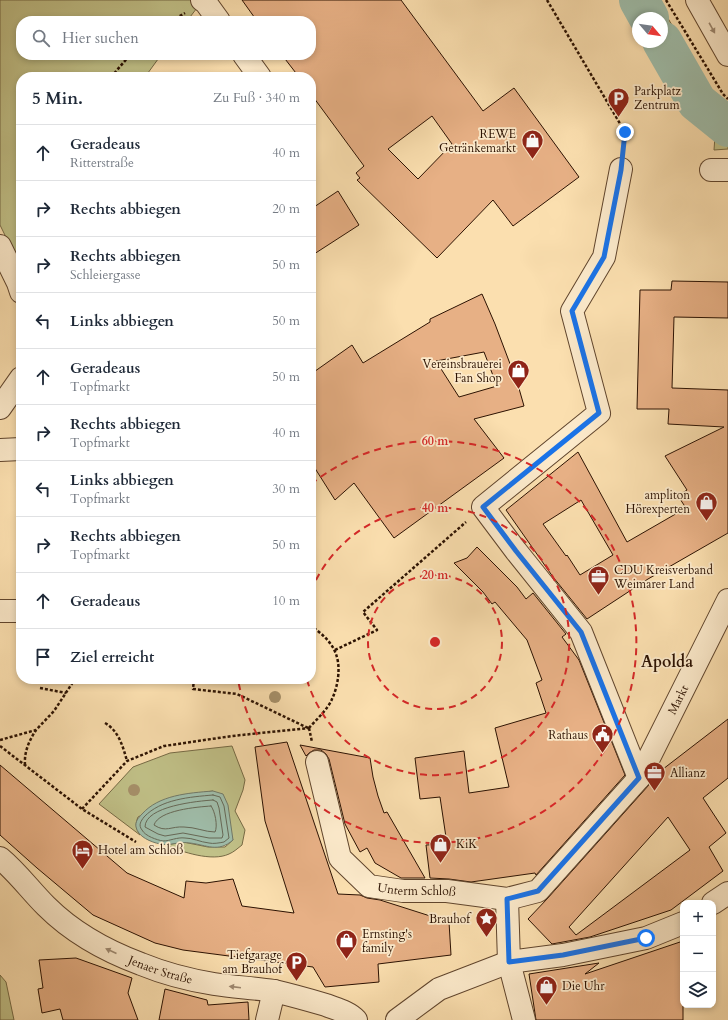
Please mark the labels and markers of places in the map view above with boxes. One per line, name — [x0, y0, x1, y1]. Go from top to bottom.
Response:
place label: Parkplatz Zentrum — [634, 83, 681, 113]
parking icon: Parkplatz Zentrum — [606, 85, 632, 118]
place label: REWE Getränkemarkt — [439, 126, 516, 156]
shop icon: REWE Getränkemarkt — [519, 128, 545, 161]
place label: Vereinsbrauerei Fan Shop — [422, 356, 503, 386]
shop icon: Vereinsbrauerei Fan Shop — [505, 358, 531, 391]
place label: ampliton Hörexperten — [625, 487, 690, 517]
shop icon: ampliton Hörexperten — [693, 489, 719, 522]
place label: CDU Kreisverband Weimarer Land — [613, 562, 713, 592]
office icon: CDU Kreisverband Weimarer Land — [585, 564, 611, 597]
centre of rings — [428, 635, 442, 649]
public building icon: Rathaus — [590, 722, 616, 755]
place label: Rathaus — [548, 727, 588, 743]
office icon: Allianz — [641, 760, 667, 793]
place label: Allianz — [670, 765, 706, 781]
shop icon: KiK — [427, 831, 453, 864]
place label: KiK — [456, 836, 477, 852]
hotel icon: Hotel am Schloß — [69, 837, 95, 870]
place label: Hotel am Schloß — [98, 842, 183, 858]
place icon: Brauhof — [473, 906, 499, 939]
place label: Brauhof — [429, 911, 472, 927]
place label: Ernsting's family — [362, 926, 412, 956]
shop icon: Ernsting's family — [333, 928, 359, 961]
place label: Tiefgarage am Brauhof — [222, 947, 284, 977]
parking icon: Tiefgarage am Brauhof — [284, 949, 310, 982]
shop icon: Die Uhr — [534, 973, 560, 1006]
place label: Die Uhr — [562, 978, 605, 994]

